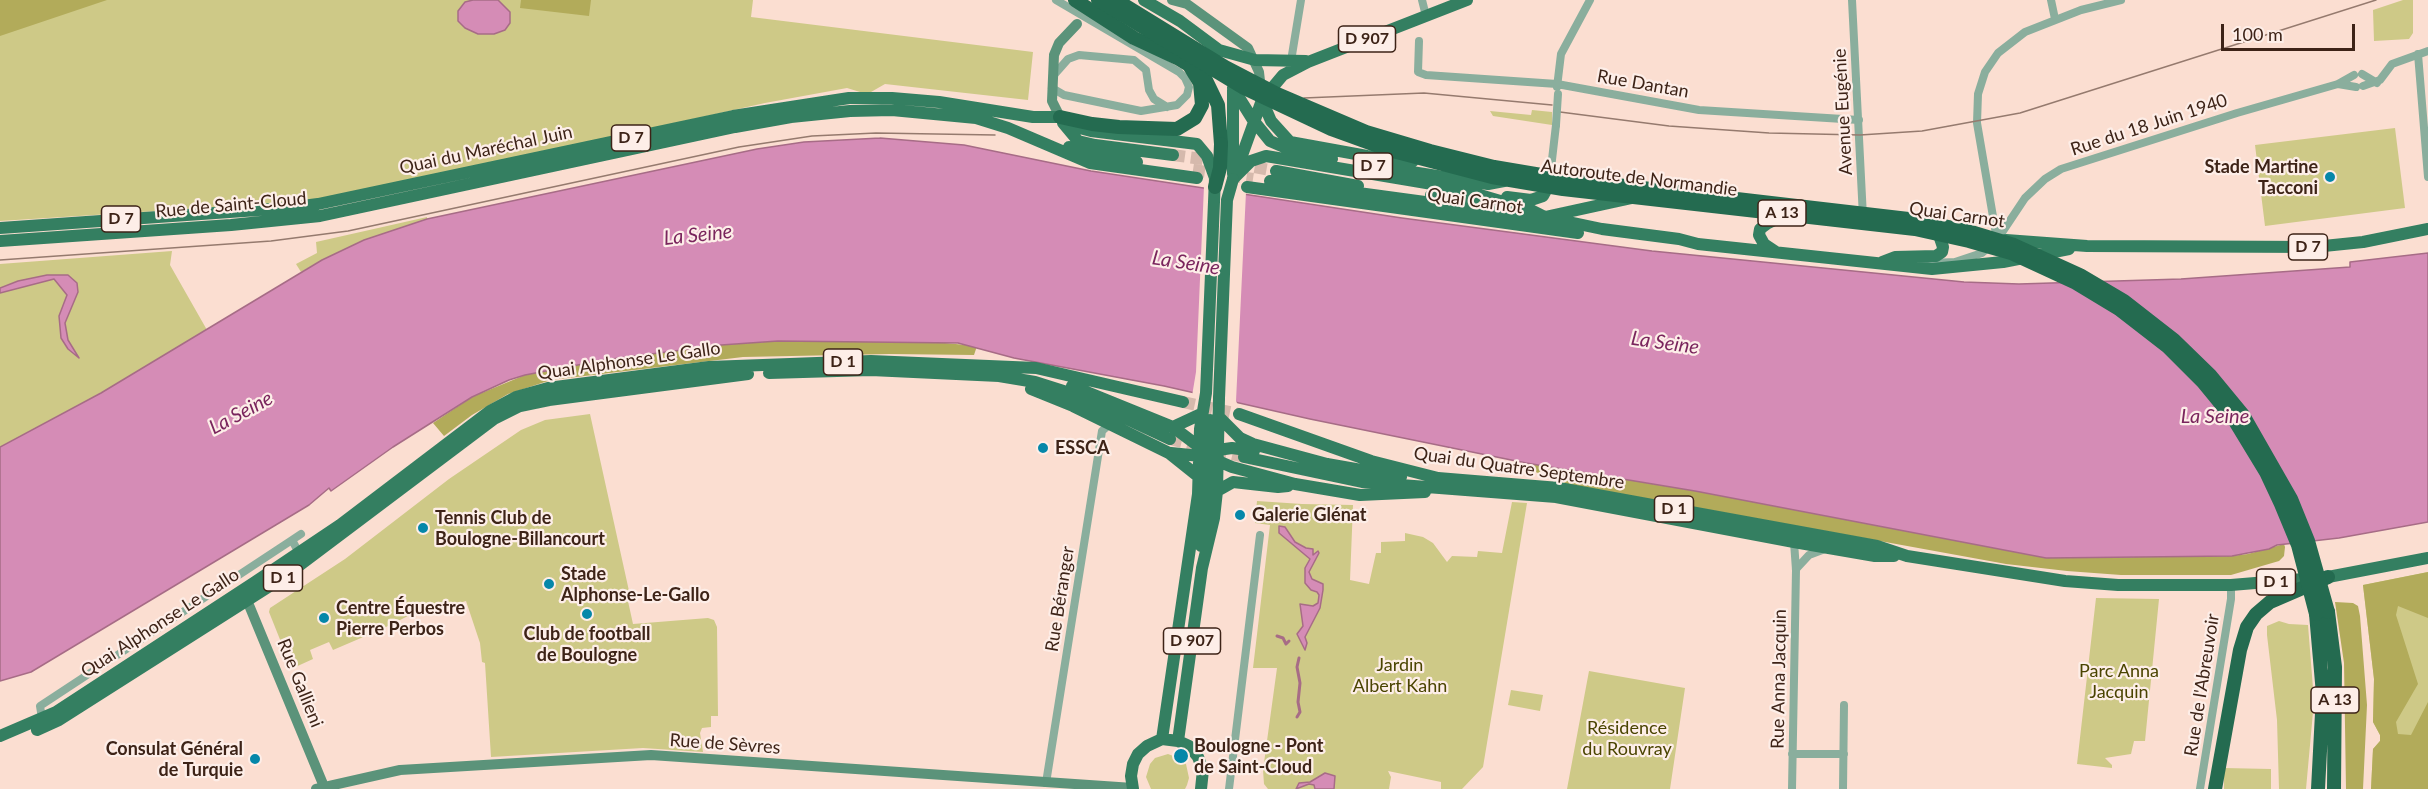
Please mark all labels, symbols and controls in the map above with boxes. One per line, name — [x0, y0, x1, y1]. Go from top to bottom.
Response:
scale bar — [2224, 12, 2358, 50]
text: 100 m — [2232, 23, 2283, 45]
road number: D 907 — [1338, 26, 1396, 52]
street label: Avenue Eugénie — [1829, 48, 1857, 176]
street label: Rue Dantan — [1595, 65, 1691, 103]
street label: Rue du 18 Juin 1940 — [2068, 89, 2230, 161]
street label: Quai du Maréchal Juin — [398, 121, 574, 179]
road number: D 7 — [612, 125, 650, 151]
road number: D 7 — [1354, 153, 1392, 179]
street label: Autoroute de Normandie — [1540, 155, 1738, 201]
place label: Stade Martine Tacconi — [2205, 156, 2318, 198]
marker: Stade Martine Tacconi — [2323, 170, 2337, 184]
street label: Quai Carnot — [1426, 184, 1524, 218]
street label: Rue de Saint-Cloud — [154, 188, 308, 222]
street label: Quai Carnot — [1908, 198, 2006, 232]
road number: A 13 — [1758, 200, 1806, 226]
road number: D 7 — [102, 206, 140, 232]
water label: La Seine — [663, 219, 733, 251]
road number: D 7 — [2288, 234, 2328, 260]
water label: La Seine — [1150, 246, 1222, 280]
water label: La Seine — [1629, 326, 1701, 360]
street label: Quai Alphonse Le Gallo — [536, 337, 722, 385]
road number: D 1 — [824, 349, 862, 375]
water label: La Seine — [205, 386, 277, 440]
water label: La Seine — [2181, 405, 2249, 429]
place label: ESSCA — [1055, 437, 1110, 459]
marker: ESSCA — [1036, 441, 1050, 455]
street label: Quai du Quatre Septembre — [1412, 443, 1626, 493]
road number: D 1 — [1654, 496, 1694, 522]
place label: Galerie Glénat — [1252, 504, 1367, 526]
place label: Tennis Club de Boulogne-Billancourt — [435, 507, 605, 550]
marker: Galerie Glénat — [1233, 508, 1247, 522]
marker: Tennis Club de Boulogne-Billancourt — [416, 521, 430, 535]
street label: Rue Béranger — [1041, 545, 1079, 653]
place label: Stade Alphonse-Le-Gallo — [561, 563, 710, 606]
street label: Quai Alphonse Le Gallo — [77, 564, 243, 682]
road number: D 1 — [264, 565, 302, 591]
road number: D 1 — [2256, 569, 2296, 595]
marker: Stade Alphonse-Le-Gallo — [542, 577, 556, 591]
place label: Centre Équestre Pierre Perbos — [336, 597, 465, 640]
marker: Club de football de Boulogne — [580, 607, 594, 621]
street label: Rue Anna Jacquin — [1767, 609, 1791, 749]
marker: Centre Équestre Pierre Perbos — [317, 611, 331, 625]
street label: Rue de l'Abreuvoir — [2180, 612, 2224, 758]
place label: Club de football de Boulogne — [523, 623, 651, 666]
road number: D 907 — [1164, 628, 1220, 654]
street label: Rue Gallieni — [272, 635, 328, 731]
park label: Jardin Albert Kahn — [1353, 654, 1447, 696]
park label: Parc Anna Jacquin — [2079, 660, 2159, 702]
road number: A 13 — [2311, 687, 2359, 713]
park label: Résidence du Rouvray — [1582, 717, 1672, 760]
street label: Rue de Sèvres — [669, 729, 781, 759]
place label: Boulogne - Pont de Saint-Cloud — [1194, 735, 1323, 777]
place label: Consulat Général de Turquie — [106, 738, 243, 780]
marker: Boulogne - Pont de Saint-Cloud — [1172, 747, 1190, 765]
marker: Consulat Général de Turquie — [248, 752, 262, 766]

